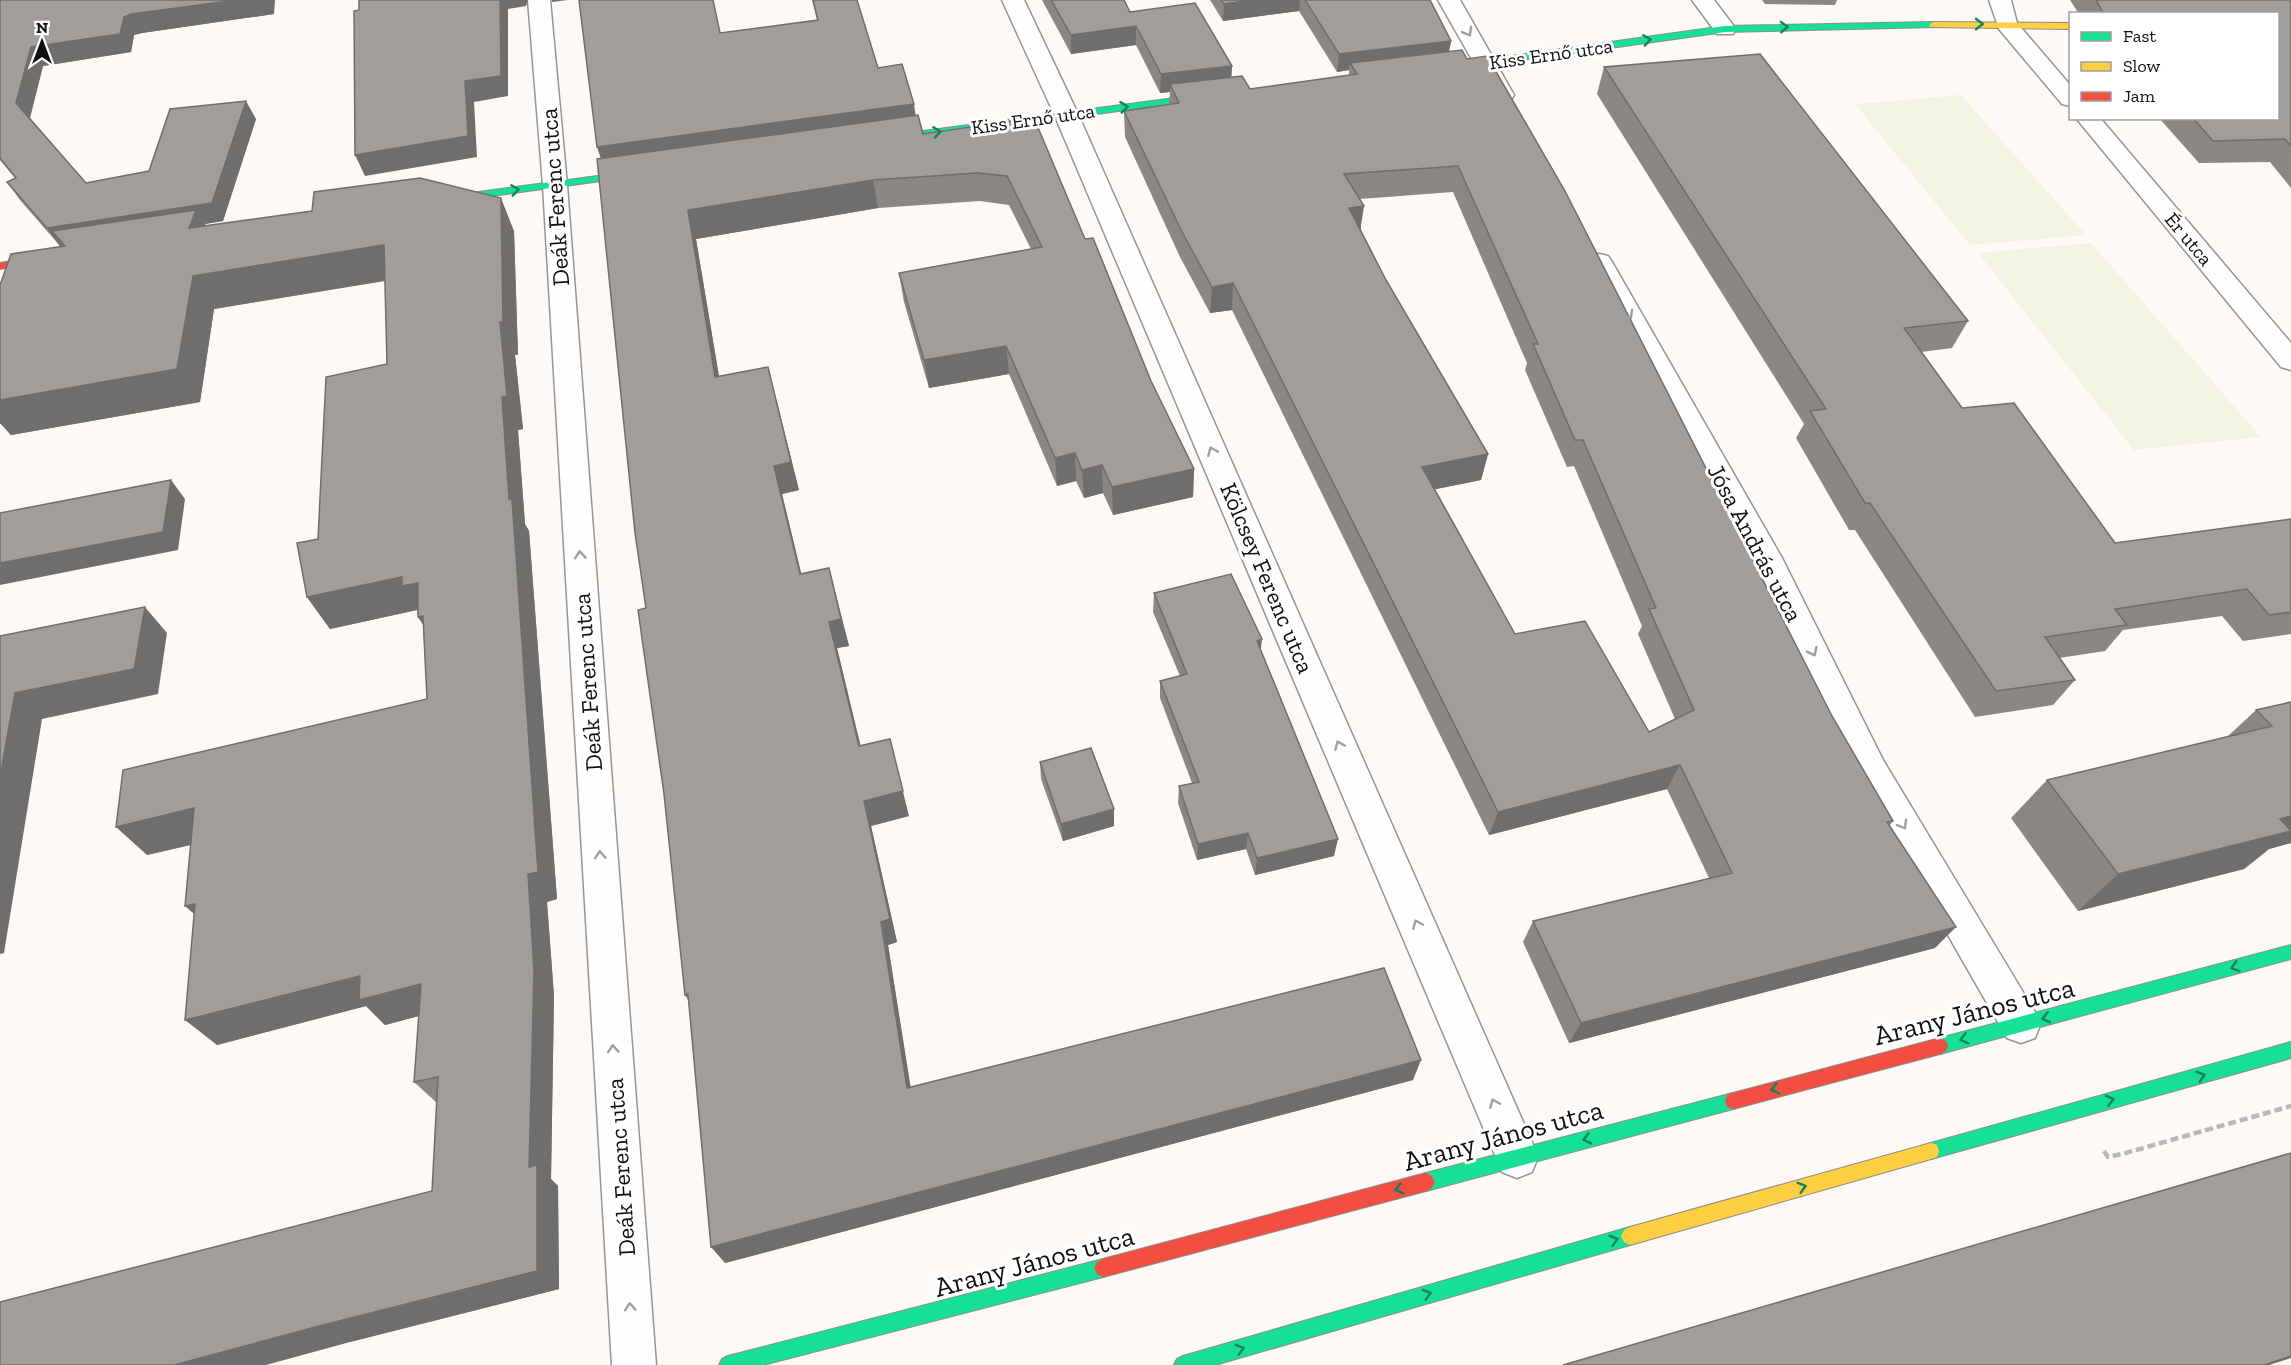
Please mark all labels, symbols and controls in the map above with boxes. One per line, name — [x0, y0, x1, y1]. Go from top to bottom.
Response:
north arrow — [12, 12, 72, 72]
legend — [2069, 12, 2279, 120]
text: N — [36, 18, 48, 37]
one-way arrow — [1974, 18, 1983, 30]
one-way arrow — [1779, 21, 1788, 34]
one-way arrow — [1461, 25, 1472, 36]
text: Fast — [2123, 25, 2156, 47]
street label: Kiss Ernő utca — [1488, 33, 1615, 75]
one-way arrow — [1643, 35, 1652, 47]
text: Slow — [2123, 55, 2160, 77]
text: Jam — [2123, 85, 2155, 107]
street label: Kiss Ernő utca — [970, 98, 1097, 140]
one-way arrow — [1119, 101, 1129, 114]
street label: Deák Ferenc utca — [534, 107, 575, 287]
one-way arrow — [932, 126, 942, 138]
one-way arrow — [510, 185, 520, 197]
street label: Ér utca — [2160, 208, 2218, 271]
one-way arrow — [1621, 309, 1633, 319]
one-way arrow — [1207, 446, 1219, 457]
street label: Jósa András utca — [1702, 459, 1809, 627]
street label: Kölcsey Ferenc utca — [1214, 478, 1321, 678]
one-way arrow — [574, 551, 587, 560]
street label: Deák Ferenc utca — [567, 592, 608, 772]
one-way arrow — [1806, 645, 1817, 656]
one-way arrow — [1334, 741, 1346, 752]
one-way arrow — [1896, 819, 1908, 829]
one-way arrow — [594, 850, 607, 859]
one-way arrow — [1412, 920, 1424, 931]
one-way arrow — [2230, 960, 2241, 972]
street label: Arany János utca — [1870, 971, 2078, 1052]
one-way arrow — [2042, 1011, 2052, 1024]
one-way arrow — [1959, 1032, 1969, 1045]
one-way arrow — [606, 1045, 619, 1054]
one-way arrow — [2195, 1071, 2206, 1083]
street label: Deák Ferenc utca — [600, 1077, 641, 1257]
one-way arrow — [1771, 1082, 1781, 1094]
street label: Arany János utca — [1400, 1093, 1607, 1178]
one-way arrow — [2105, 1095, 2115, 1108]
one-way arrow — [1489, 1099, 1501, 1110]
one-way arrow — [1582, 1131, 1592, 1144]
one-way arrow — [1394, 1182, 1404, 1194]
one-way arrow — [1796, 1182, 1807, 1194]
street label: Arany János utca — [931, 1219, 1138, 1304]
one-way arrow — [1608, 1235, 1619, 1247]
one-way arrow — [1421, 1289, 1432, 1301]
one-way arrow — [623, 1302, 636, 1311]
one-way arrow — [1234, 1344, 1245, 1356]

